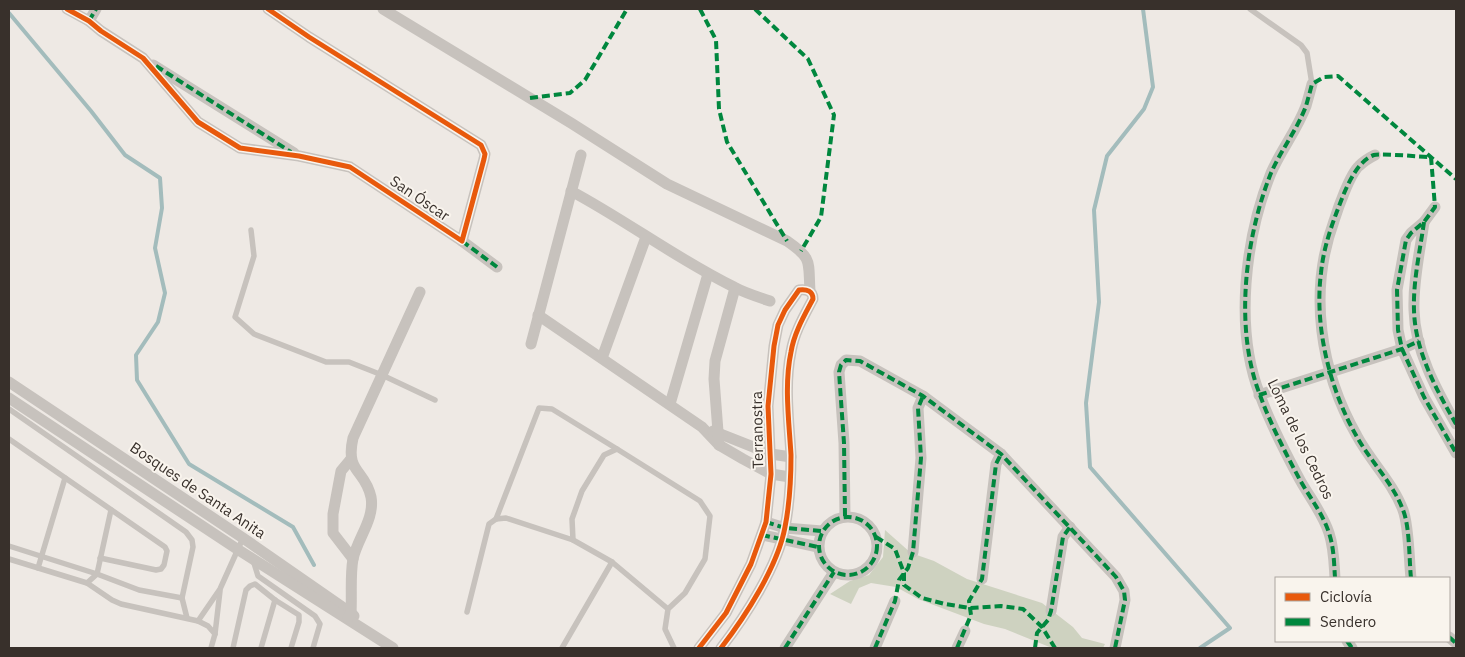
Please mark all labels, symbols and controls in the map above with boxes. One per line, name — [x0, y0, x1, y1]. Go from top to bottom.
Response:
street label: San Óscar — [387, 171, 454, 225]
street label: Loma de los Cedros — [1264, 376, 1338, 502]
street label: Terranostra — [747, 391, 767, 469]
street label: Bosques de Santa Anita — [127, 438, 269, 542]
legend — [1275, 577, 1450, 642]
text: Ciclovía — [1320, 587, 1372, 606]
text: Sendero — [1320, 612, 1376, 631]

